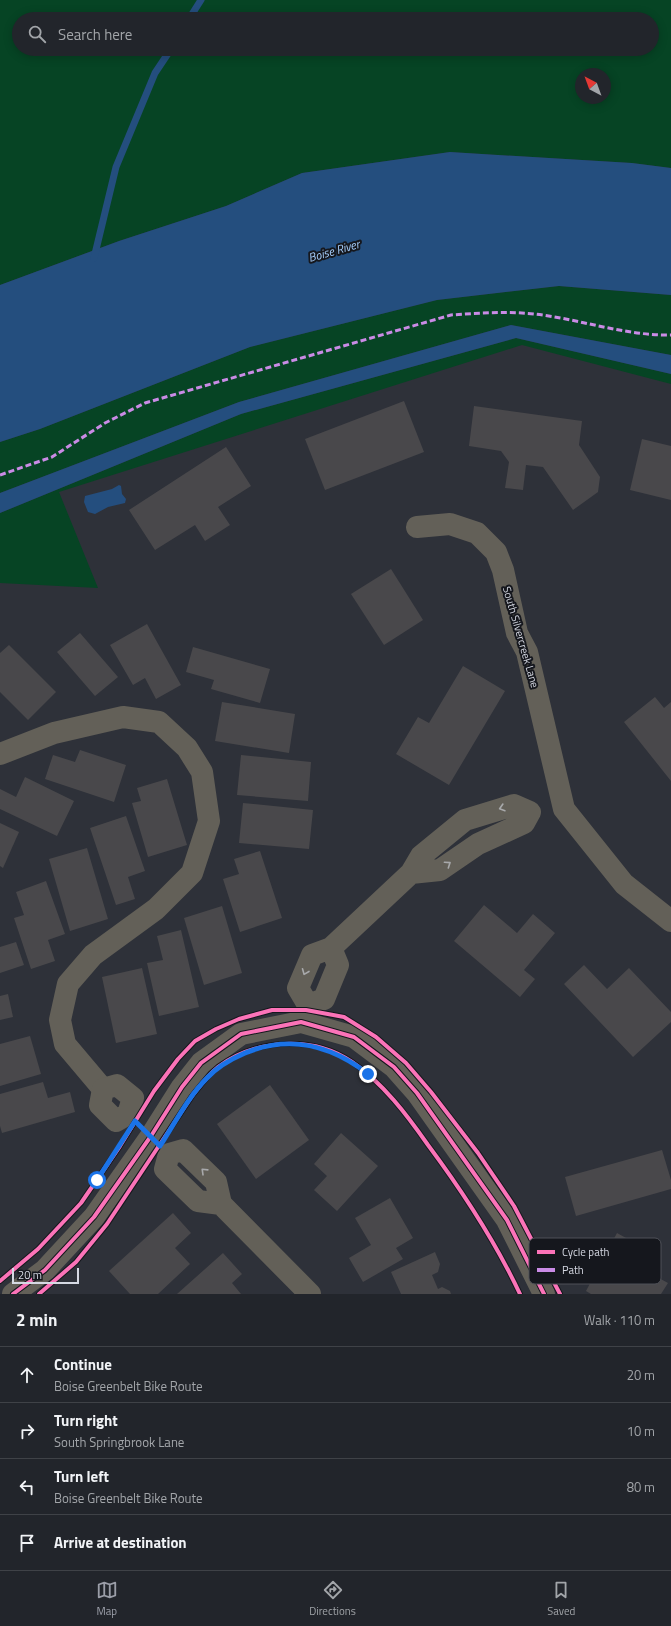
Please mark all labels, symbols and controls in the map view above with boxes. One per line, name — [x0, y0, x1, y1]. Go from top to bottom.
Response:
search box — [12, 12, 659, 56]
icon: search — [26, 23, 48, 45]
text: Search here — [58, 23, 132, 46]
north arrow — [575, 68, 611, 104]
water label: Boise River — [306, 234, 364, 267]
street label: South Silvercreek Lane — [499, 584, 543, 690]
one-way arrow — [499, 803, 506, 812]
one-way arrow — [444, 861, 451, 869]
one-way arrow — [302, 967, 310, 975]
route end — [359, 1065, 377, 1083]
one-way arrow — [201, 1168, 209, 1176]
route start — [88, 1171, 106, 1189]
legend — [529, 1238, 661, 1284]
text: Cycle path — [562, 1244, 610, 1260]
text: Path — [562, 1262, 584, 1278]
scale bar — [12, 1266, 79, 1285]
text: 20 m — [18, 1267, 42, 1283]
text: 2 min — [16, 1307, 57, 1333]
text: Walk · 110 m — [584, 1310, 655, 1330]
text: Continue — [54, 1353, 112, 1376]
icon: ahead — [16, 1364, 38, 1386]
text: 20 m — [627, 1365, 655, 1385]
text: Boise Greenbelt Bike Route — [54, 1376, 203, 1396]
text: Turn right — [54, 1409, 118, 1432]
icon: right — [16, 1420, 38, 1442]
text: 10 m — [627, 1421, 655, 1441]
text: South Springbrook Lane — [54, 1432, 184, 1452]
text: Turn left — [54, 1465, 109, 1488]
icon: left — [16, 1476, 38, 1498]
text: 80 m — [627, 1477, 655, 1497]
text: Boise Greenbelt Bike Route — [54, 1488, 203, 1508]
text: Arrive at destination — [54, 1531, 187, 1554]
icon: arrive — [16, 1532, 38, 1554]
tab: Map — [96, 1579, 118, 1619]
tab: Directions — [309, 1579, 356, 1619]
tab: Saved — [547, 1579, 575, 1619]

